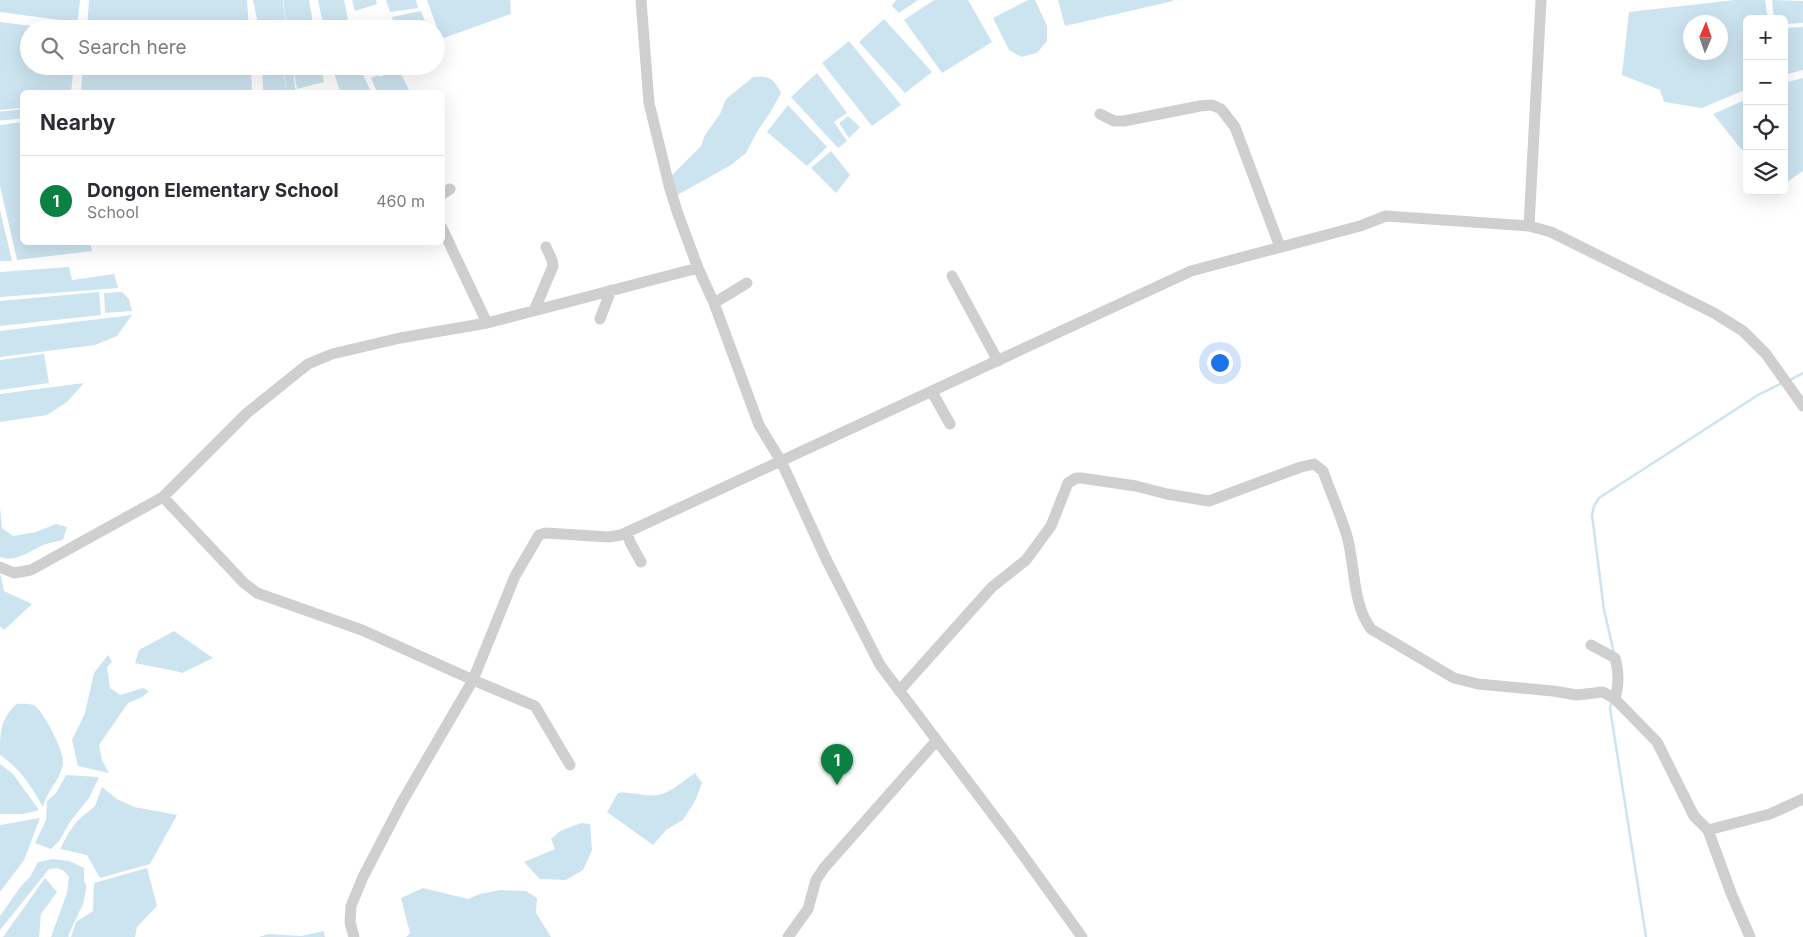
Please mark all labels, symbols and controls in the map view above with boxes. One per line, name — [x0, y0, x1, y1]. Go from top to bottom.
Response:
north arrow — [1683, 15, 1728, 60]
map controls — [1743, 15, 1788, 195]
button: + — [1743, 15, 1788, 60]
search box — [20, 20, 445, 75]
icon: search — [38, 34, 66, 62]
text: Search here — [78, 36, 187, 59]
button: − — [1743, 60, 1788, 105]
button: locate — [1743, 105, 1788, 150]
text: Nearby — [40, 110, 115, 135]
button: layers — [1743, 150, 1788, 195]
text: Dongon Elementary School — [87, 179, 339, 202]
text: 1 — [53, 191, 59, 211]
text: 460 m — [376, 191, 425, 211]
text: School — [87, 202, 139, 222]
your location — [1207, 350, 1233, 376]
pin: 1 — [821, 744, 853, 785]

